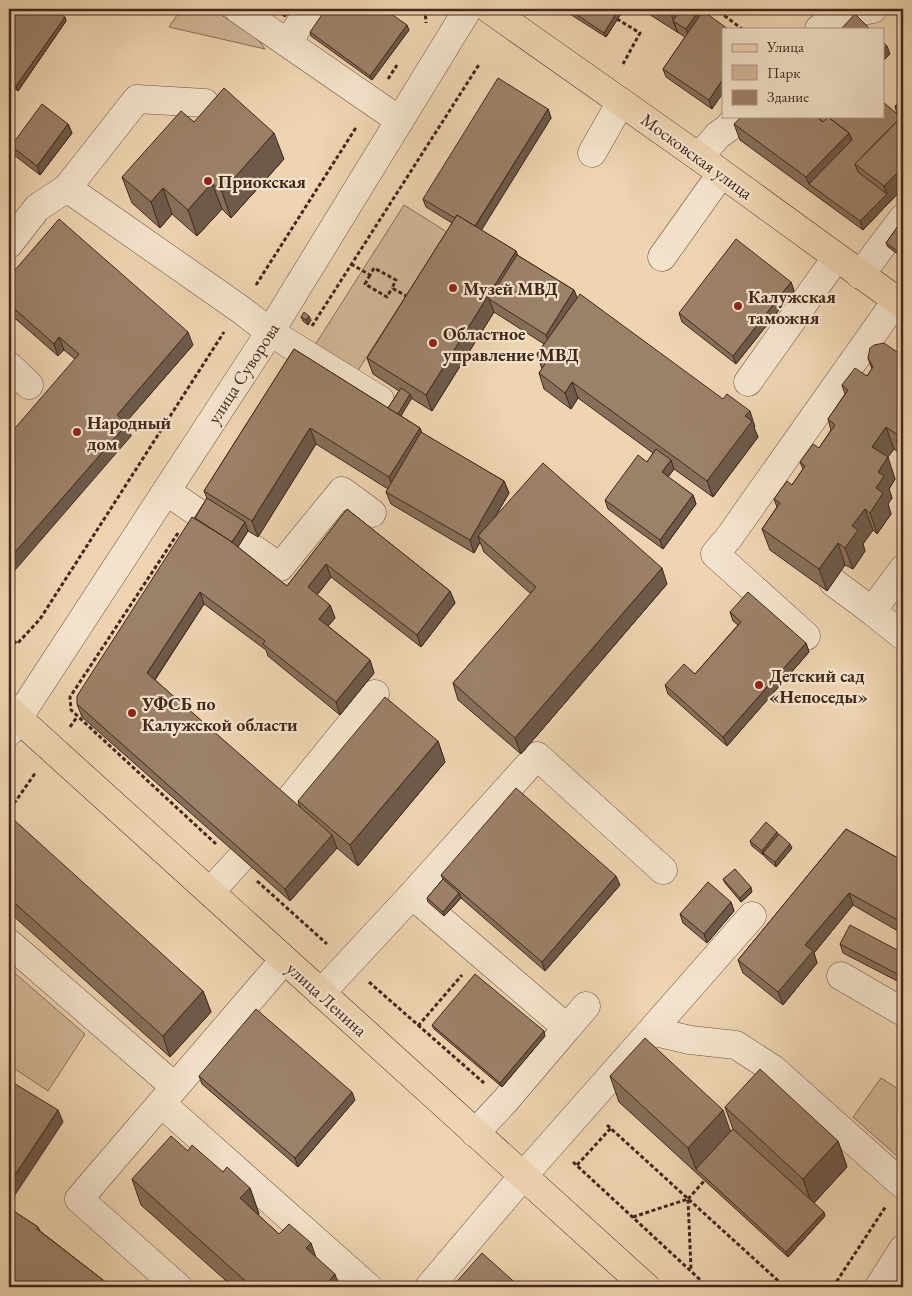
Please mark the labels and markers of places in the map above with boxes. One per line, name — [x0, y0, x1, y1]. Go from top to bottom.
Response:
place label: Приокская — [218, 170, 306, 193]
marker: Приокская — [202, 175, 214, 187]
place label: Музей МВД — [463, 277, 558, 300]
marker: Музей МВД — [447, 282, 459, 294]
place label: Калужская таможня — [748, 285, 836, 329]
marker: Калужская таможня — [732, 300, 744, 312]
place label: Областное управление МВД — [443, 322, 579, 366]
marker: Областное управление МВД — [427, 337, 439, 349]
place label: Народный дом — [87, 411, 172, 455]
marker: Народный дом — [71, 426, 83, 438]
place label: Детский сад «Непоседы» — [769, 664, 868, 708]
marker: Детский сад «Непоседы» — [753, 679, 765, 691]
place label: УФСБ по Калужской области — [141, 692, 298, 736]
marker: УФСБ по Калужской области — [126, 707, 138, 719]

